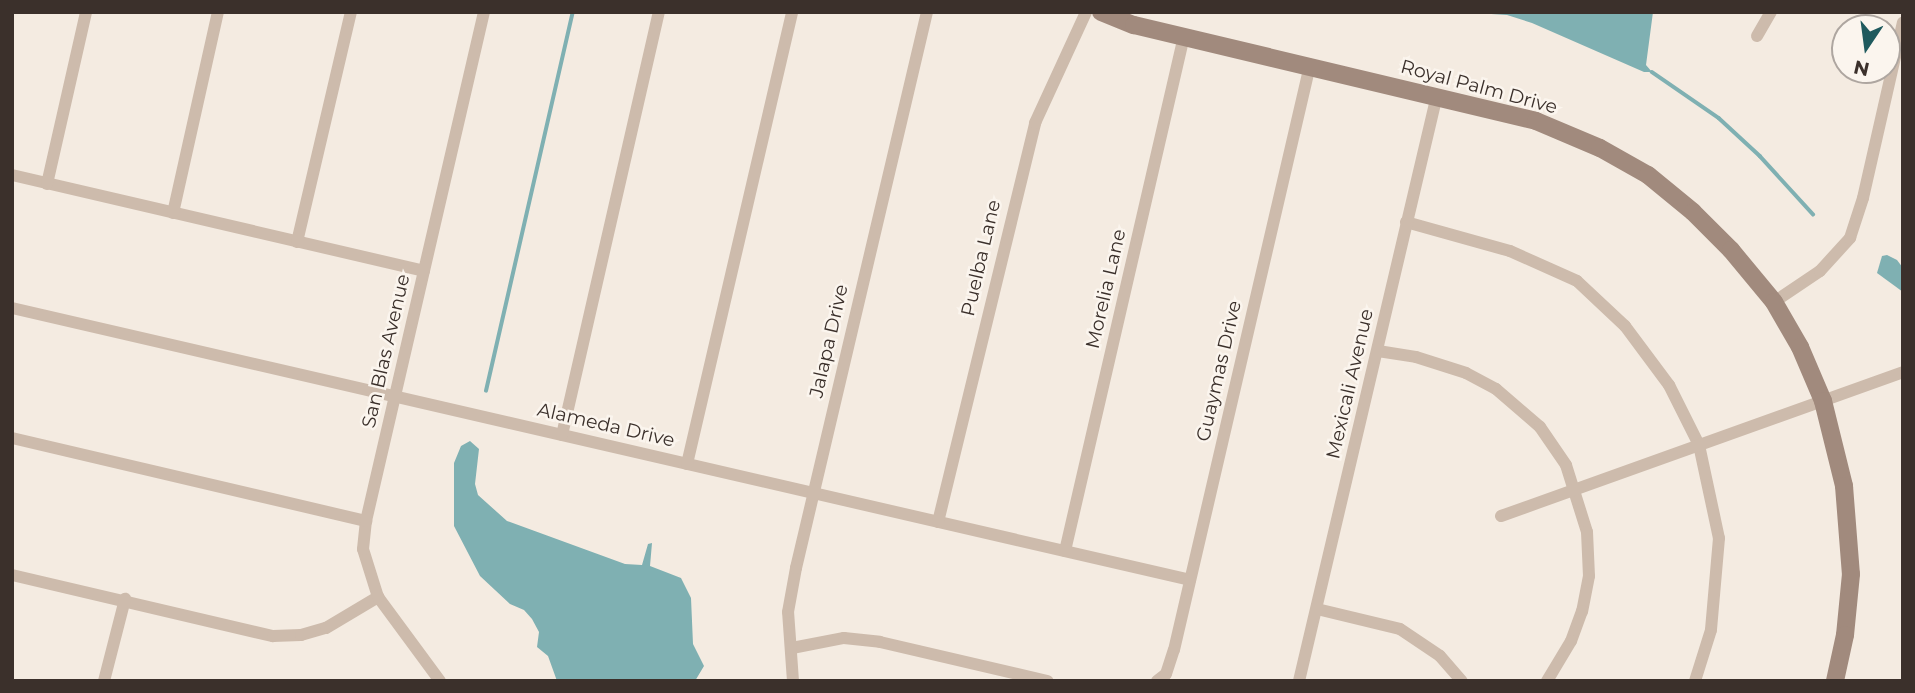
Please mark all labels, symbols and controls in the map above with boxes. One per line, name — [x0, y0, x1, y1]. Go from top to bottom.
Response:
north arrow — [1831, 14, 1901, 84]
street label: Royal Palm Drive — [1398, 55, 1560, 119]
text: N — [1852, 55, 1872, 81]
street label: Puelba Lane — [957, 198, 1005, 318]
street label: Morelia Lane — [1081, 227, 1131, 351]
street label: San Blas Avenue — [357, 272, 415, 430]
street label: Jalapa Drive — [805, 282, 853, 400]
street label: Guaymas Drive — [1192, 298, 1246, 444]
street label: Mexicali Avenue — [1322, 307, 1378, 461]
street label: Alameda Drive — [535, 398, 677, 452]

